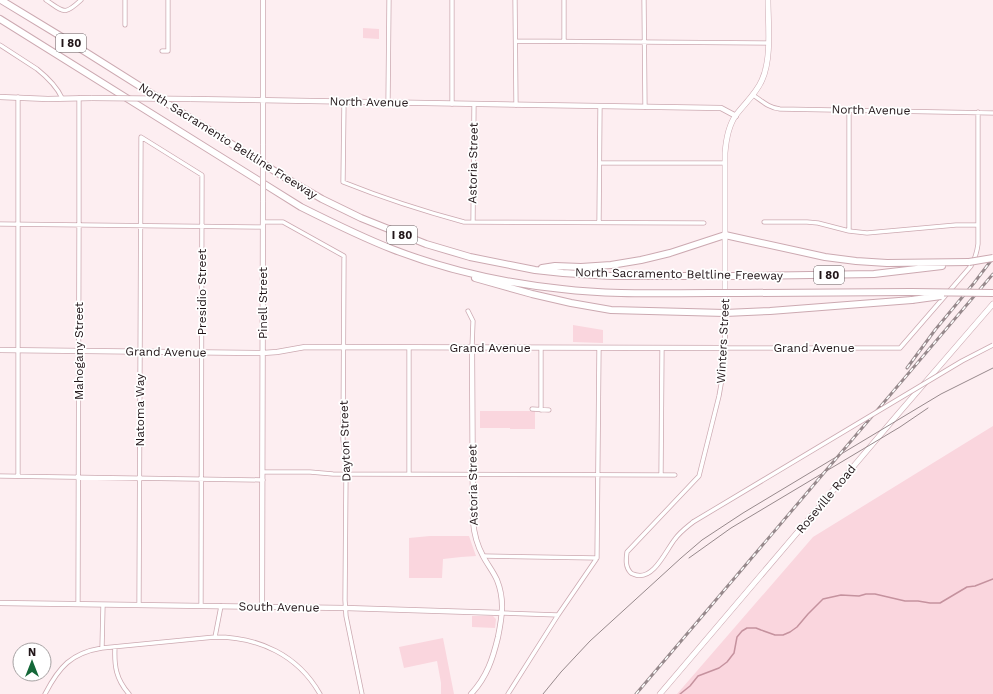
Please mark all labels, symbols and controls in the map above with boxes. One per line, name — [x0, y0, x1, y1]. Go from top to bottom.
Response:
road number: I 80 — [56, 34, 86, 52]
street label: North Sacramento Beltline Freeway — [136, 80, 321, 202]
street label: North Avenue — [329, 94, 409, 110]
street label: North Avenue — [831, 102, 911, 118]
street label: Astoria Street — [465, 122, 481, 204]
road number: I 80 — [387, 226, 417, 244]
street label: Presidio Street — [195, 249, 209, 335]
street label: North Sacramento Beltline Freeway — [575, 265, 784, 283]
road number: I 80 — [814, 266, 844, 284]
street label: Pinell Street — [256, 267, 270, 339]
street label: Winters Street — [714, 298, 732, 384]
street label: Mahogany Street — [72, 302, 86, 400]
street label: Grand Avenue — [449, 341, 531, 355]
street label: Grand Avenue — [773, 341, 855, 355]
street label: Grand Avenue — [125, 344, 207, 360]
street label: Natoma Way — [133, 373, 147, 446]
street label: Dayton Street — [337, 400, 353, 482]
street label: Astoria Street — [465, 444, 481, 526]
street label: Roseville Road — [793, 462, 859, 536]
street label: South Avenue — [238, 599, 320, 615]
north arrow — [12, 642, 52, 682]
text: N — [28, 646, 36, 659]

